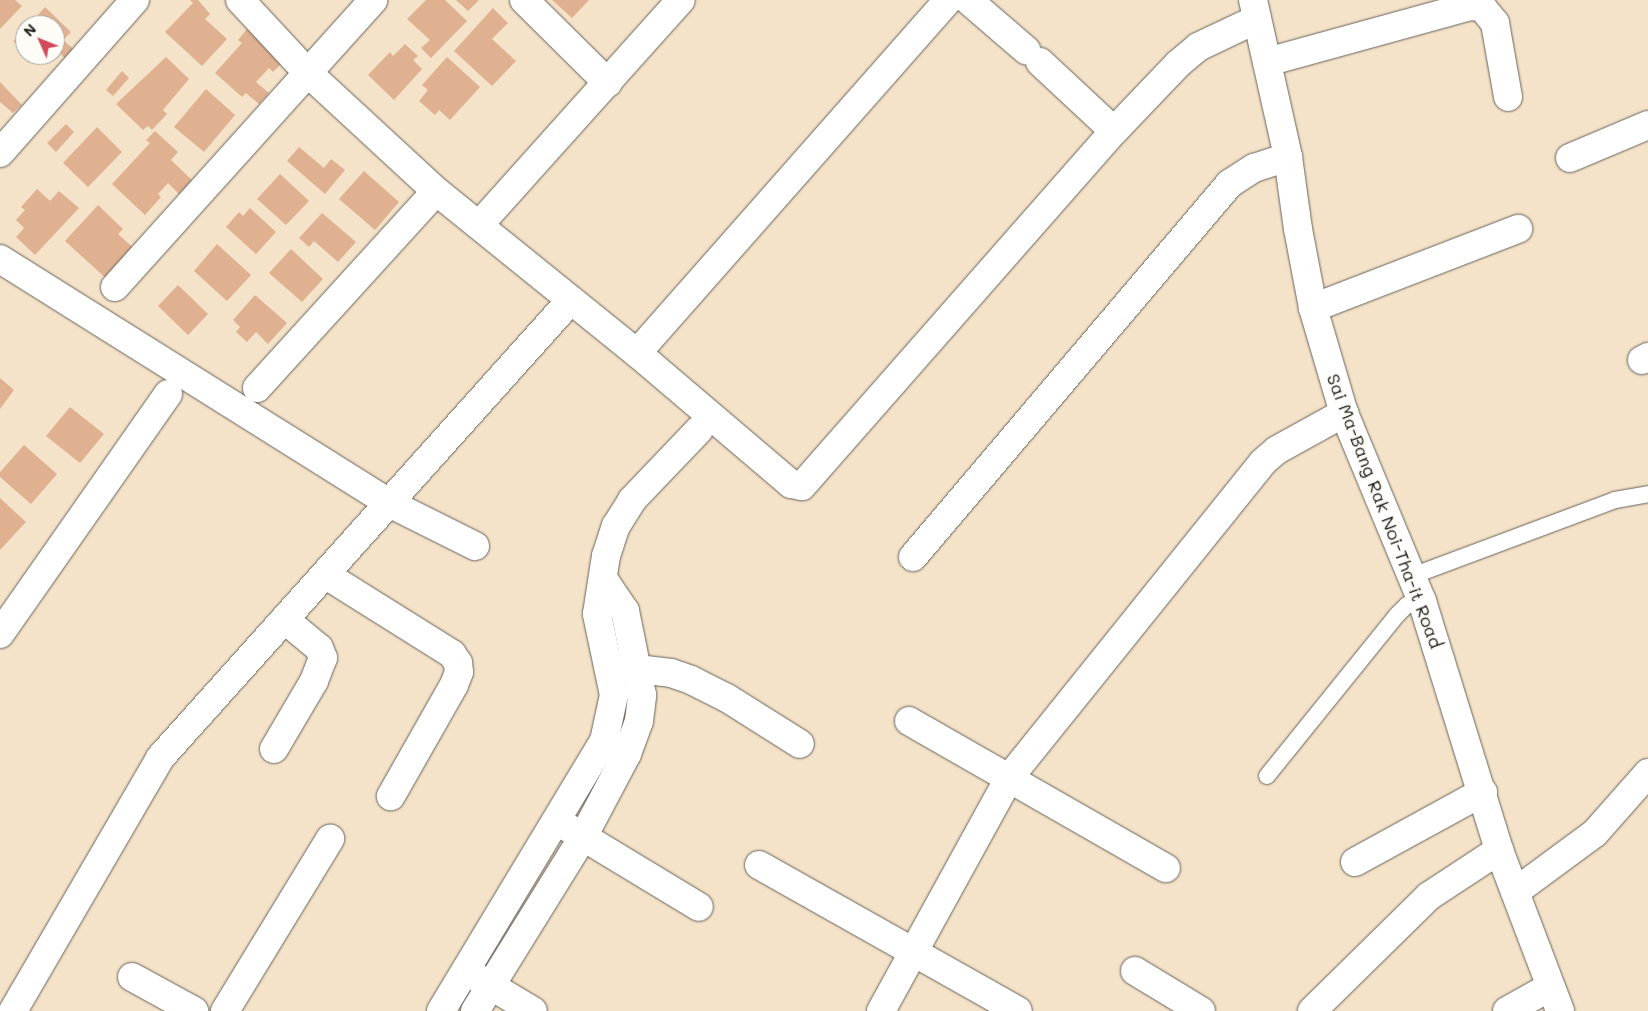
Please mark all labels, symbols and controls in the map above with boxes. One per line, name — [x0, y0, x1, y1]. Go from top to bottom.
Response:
north arrow — [15, 15, 65, 65]
text: N — [19, 20, 40, 40]
street label: Sai Ma-Bang Rak Noi-Tha-it Road — [1323, 371, 1447, 651]

